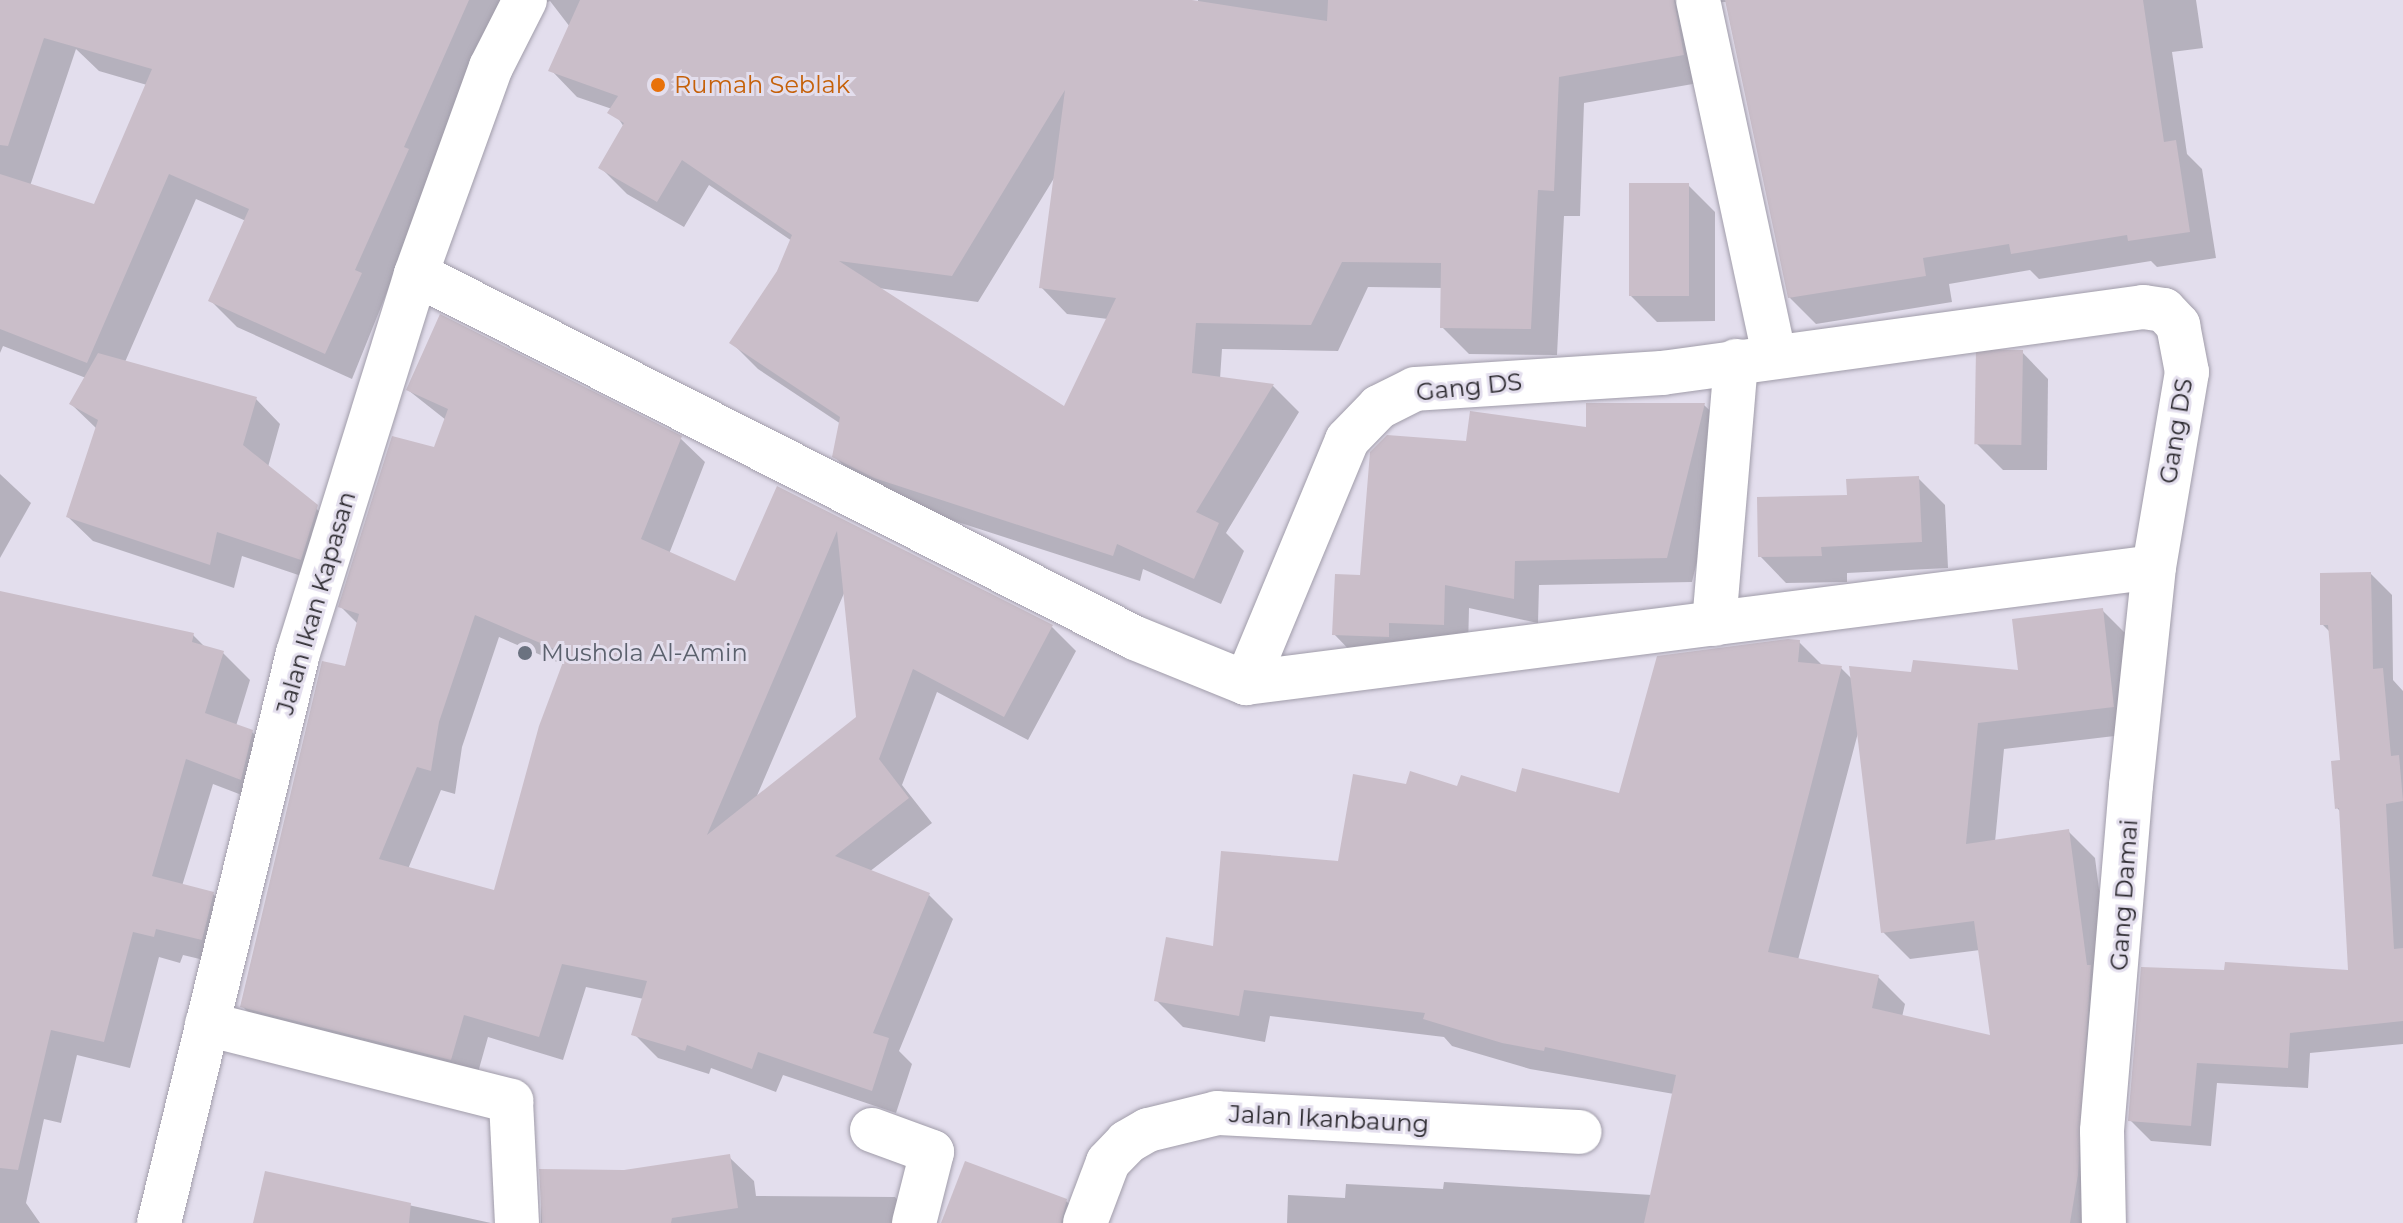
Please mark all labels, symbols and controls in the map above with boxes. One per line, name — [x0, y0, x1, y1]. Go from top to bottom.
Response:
place label: Rumah Seblak — [674, 71, 850, 99]
marker: Rumah Seblak — [649, 76, 667, 94]
street label: Gang DS — [1415, 367, 1523, 407]
street label: Gang DS — [2153, 376, 2199, 486]
street label: Jalan Ikan Kapasan — [270, 488, 362, 718]
place label: Mushola Al-Amin — [541, 639, 748, 667]
marker: Mushola Al-Amin — [516, 644, 534, 662]
street label: Gang Damai — [2104, 818, 2144, 972]
street label: Jalan Ikanbaung — [1228, 1099, 1430, 1139]

